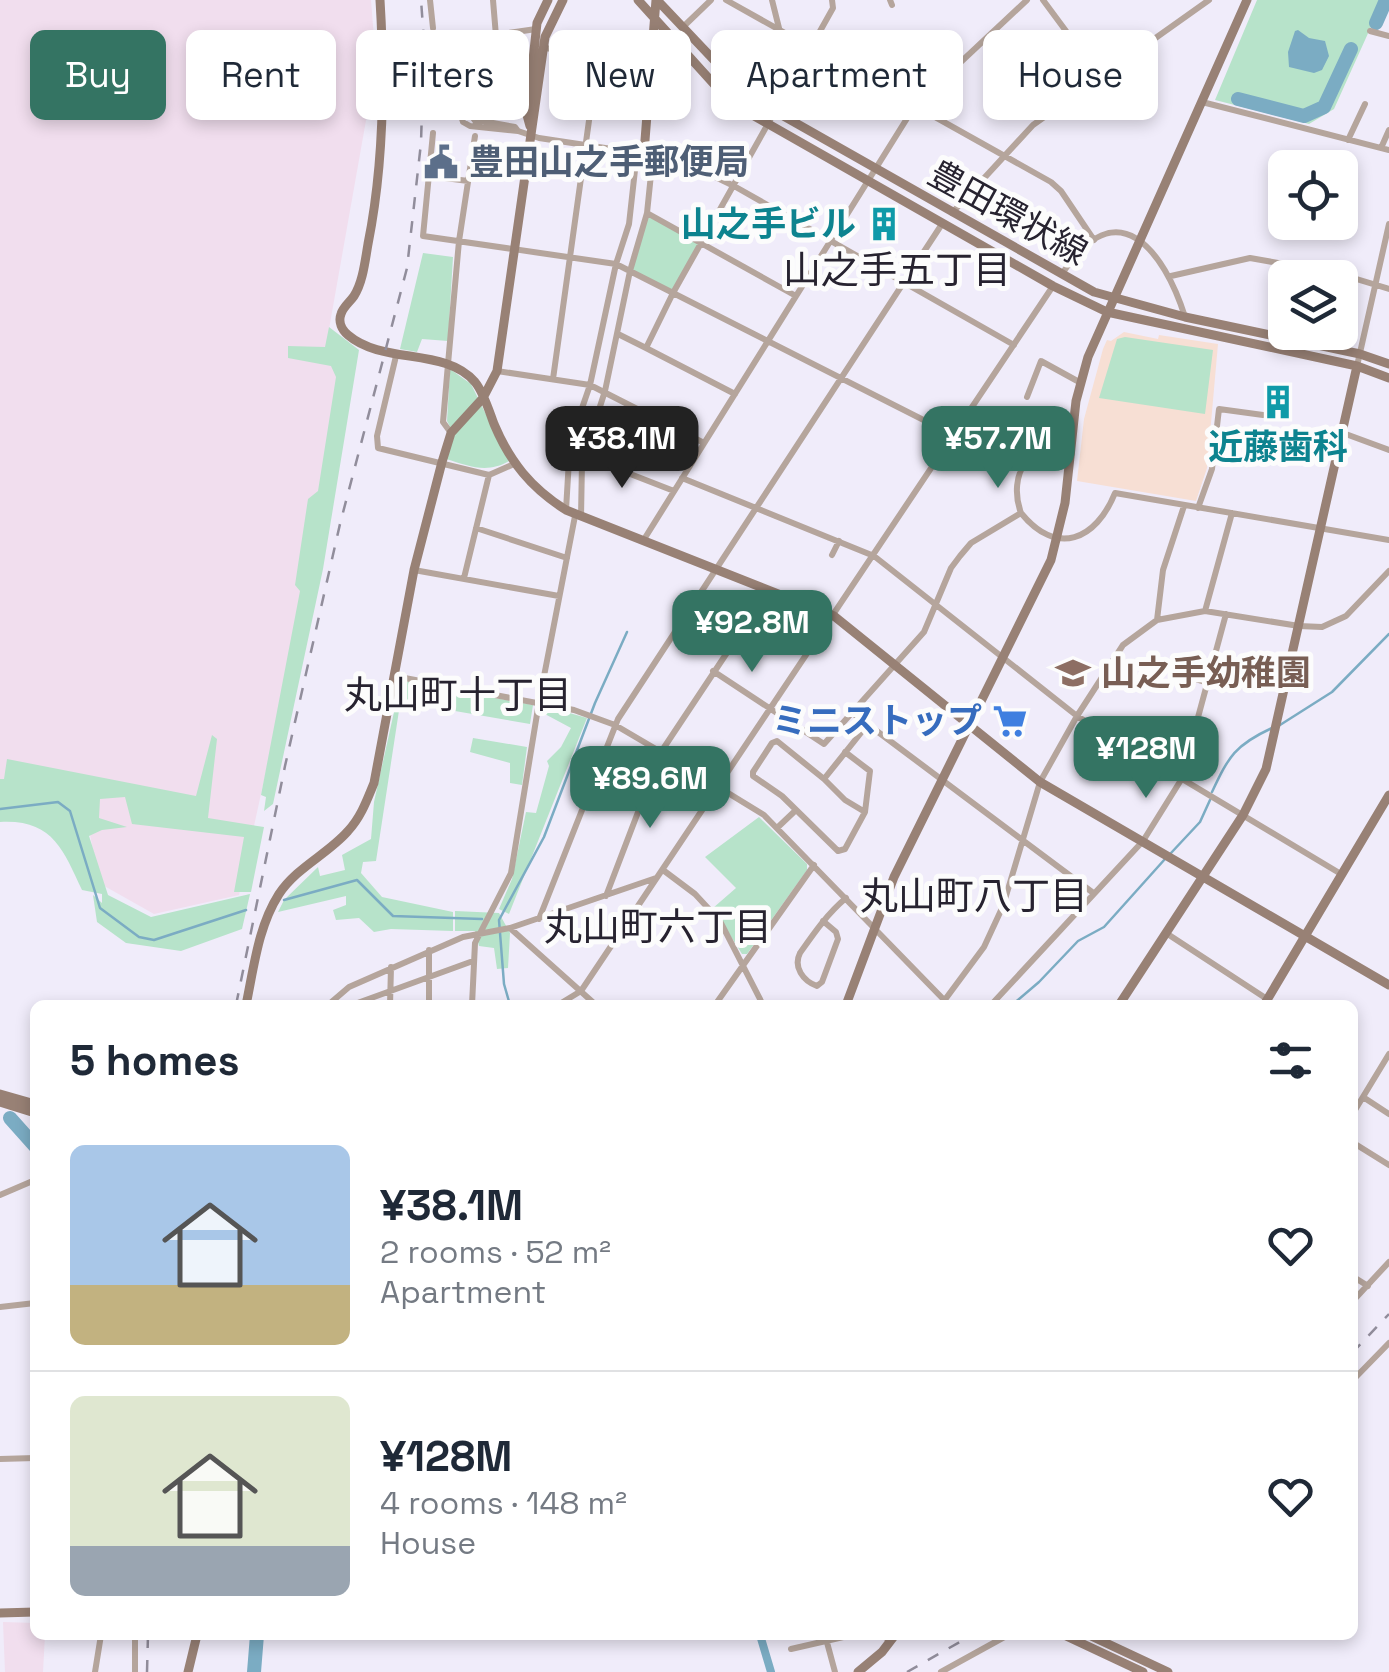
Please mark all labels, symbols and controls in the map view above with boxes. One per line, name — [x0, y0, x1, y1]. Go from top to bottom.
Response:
chip: Buy — [30, 30, 166, 120]
chip: Rent — [186, 30, 336, 120]
chip: Filters — [356, 30, 529, 120]
chip: New — [549, 30, 691, 120]
chip: Apartment — [711, 30, 963, 120]
chip: House — [983, 30, 1158, 120]
place label: 豊田山之手郵便局 — [469, 140, 749, 184]
public building icon: 豊田山之手郵便局 — [422, 143, 460, 181]
map controls — [1268, 150, 1358, 350]
button: locate — [1268, 150, 1358, 240]
street label: 豊田環状線 — [921, 151, 1095, 275]
place label: 山之手ビル — [681, 202, 856, 246]
building icon: 山之手ビル — [865, 205, 903, 243]
district label: 山之手五丁目 — [783, 246, 1011, 294]
button: layers — [1268, 260, 1358, 350]
building icon: 近藤歯科 — [1259, 383, 1297, 421]
pin: ¥38.1M — [541, 406, 703, 491]
pin: ¥57.7M — [917, 406, 1079, 491]
text: ¥38.1M — [567, 418, 677, 458]
text: ¥57.7M — [944, 418, 1052, 458]
place label: 近藤歯科 — [1208, 425, 1348, 469]
pin: ¥92.8M — [671, 590, 833, 675]
text: ¥92.8M — [694, 602, 810, 642]
place label: 山之手幼稚園 — [1101, 651, 1311, 695]
school or university icon: 山之手幼稚園 — [1054, 654, 1092, 692]
district label: 丸山町十丁目 — [344, 671, 572, 719]
place label: ミニストップ — [772, 699, 982, 743]
supermarket icon: ミニストップ — [991, 702, 1029, 740]
pin: ¥128M — [1076, 716, 1216, 801]
text: ¥128M — [1096, 728, 1196, 768]
pin: ¥89.6M — [569, 746, 731, 831]
text: ¥89.6M — [592, 758, 708, 798]
district label: 丸山町八丁目 — [860, 872, 1088, 920]
district label: 丸山町六丁目 — [544, 903, 772, 951]
icon: filters — [1263, 1033, 1318, 1088]
text: 5 homes — [70, 1034, 240, 1087]
text: ¥38.1M — [380, 1179, 523, 1232]
icon: home — [150, 1185, 270, 1305]
icon: heart — [1263, 1218, 1318, 1273]
text: 2 rooms · 52 m² — [380, 1232, 611, 1272]
text: Apartment — [380, 1272, 546, 1312]
text: ¥128M — [380, 1430, 512, 1483]
icon: home — [150, 1436, 270, 1556]
icon: heart — [1263, 1469, 1318, 1524]
text: 4 rooms · 148 m² — [380, 1483, 627, 1523]
text: House — [380, 1523, 476, 1563]

